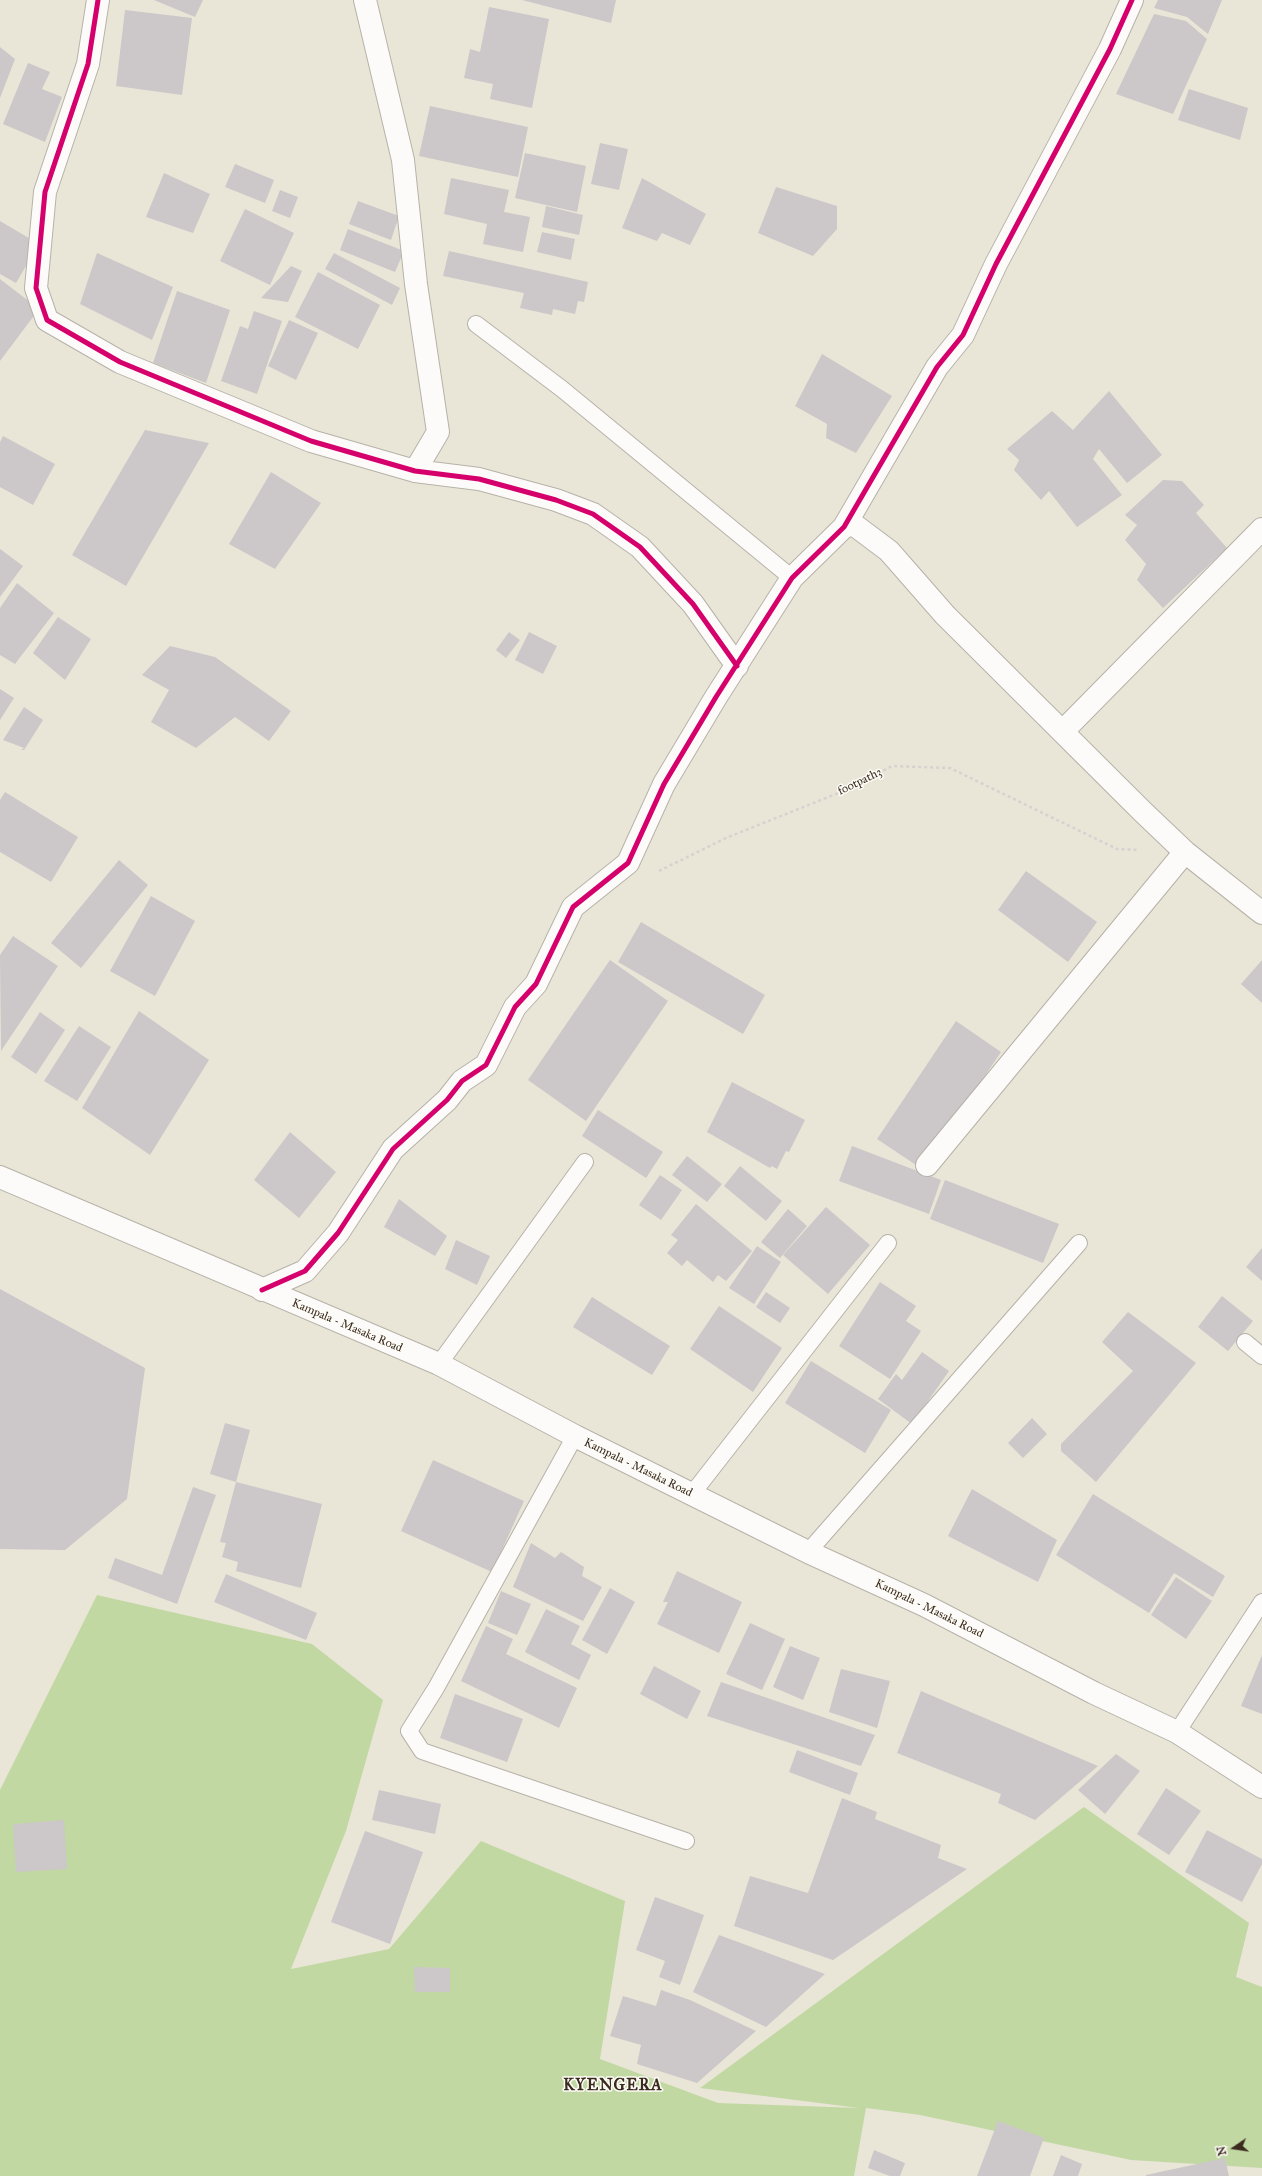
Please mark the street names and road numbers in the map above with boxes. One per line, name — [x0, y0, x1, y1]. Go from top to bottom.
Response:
street label: footpath3 — [836, 765, 884, 799]
street label: Kampala - Masaka Road — [289, 1296, 405, 1356]
street label: Kampala - Masaka Road — [581, 1435, 695, 1501]
street label: Kampala - Masaka Road — [872, 1576, 986, 1642]

